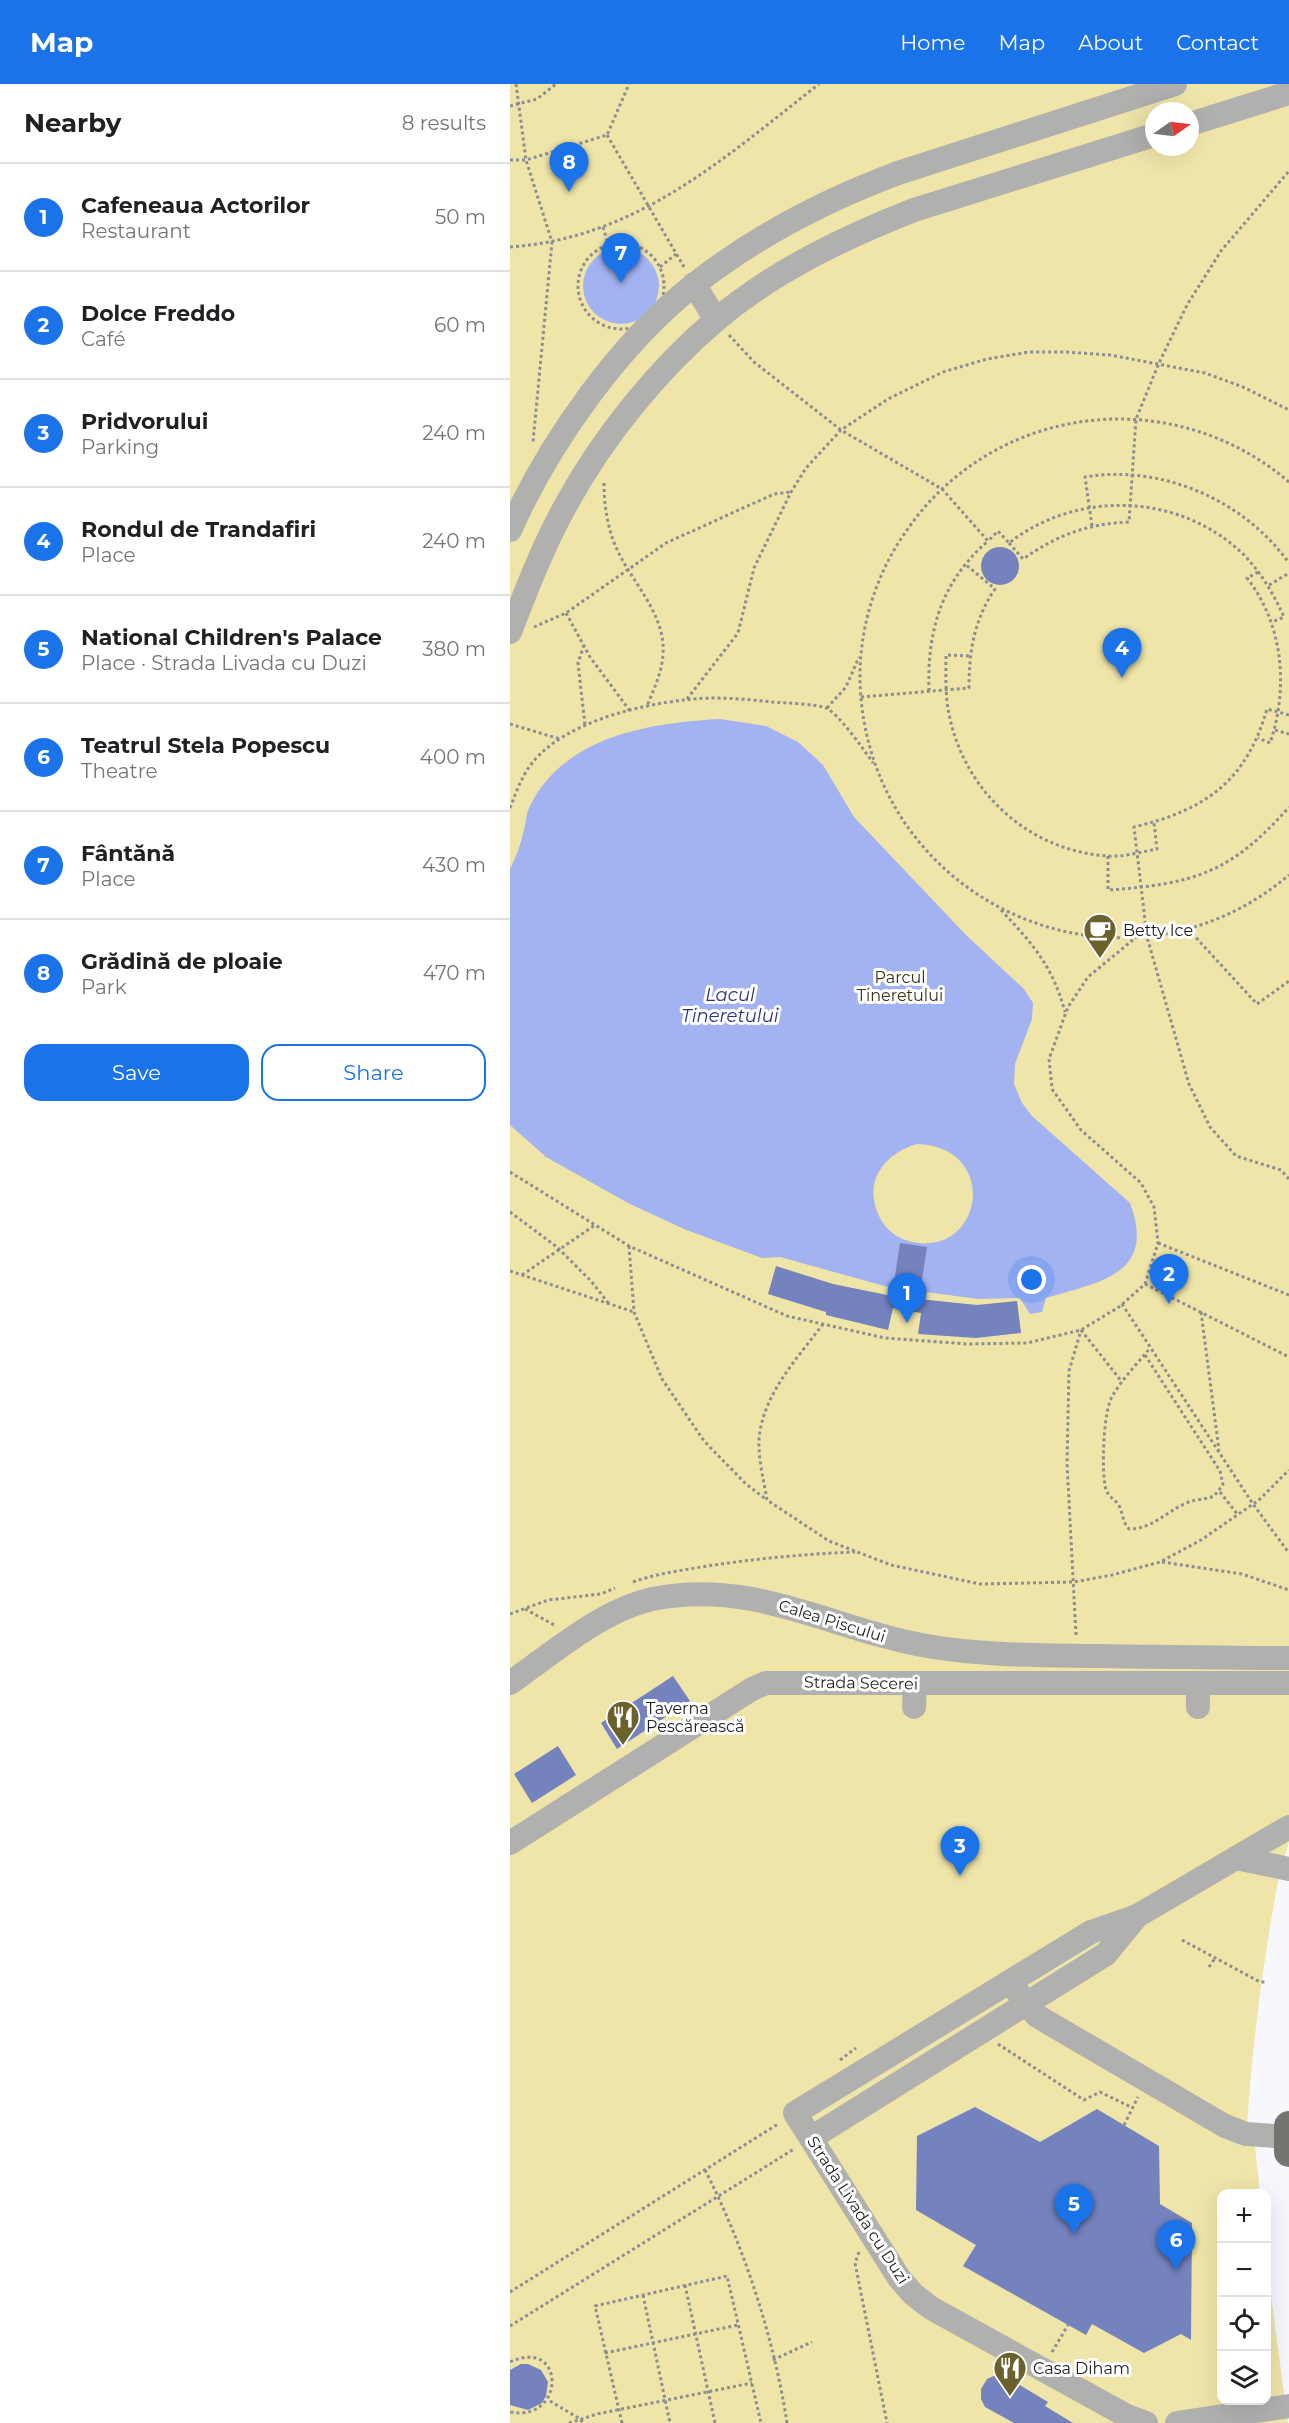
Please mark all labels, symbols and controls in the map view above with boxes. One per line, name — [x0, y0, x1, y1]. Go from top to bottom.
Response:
text: Map — [30, 25, 93, 59]
text: Home — [900, 30, 965, 55]
text: Map — [998, 30, 1045, 55]
text: About — [1078, 30, 1143, 55]
text: Contact — [1176, 30, 1259, 55]
north arrow — [1145, 102, 1199, 156]
text: Nearby — [24, 107, 121, 139]
text: 8 results — [402, 111, 486, 135]
pin: 8 — [550, 142, 588, 192]
text: Cafeneaua Actorilor — [81, 192, 310, 219]
text: 1 — [40, 205, 47, 229]
text: 50 m — [435, 205, 486, 229]
text: Restaurant — [81, 219, 191, 243]
pin: 7 — [602, 234, 640, 283]
text: Dolce Freddo — [81, 300, 235, 327]
text: 2 — [38, 313, 49, 337]
text: 60 m — [434, 313, 486, 337]
text: Café — [81, 327, 126, 351]
text: Pridvorului — [81, 408, 208, 435]
text: 3 — [38, 421, 49, 445]
text: 240 m — [422, 421, 486, 445]
text: Parking — [81, 435, 159, 459]
text: Rondul de Trandafiri — [81, 516, 316, 543]
text: 4 — [37, 529, 50, 553]
text: 240 m — [422, 529, 486, 553]
text: Place — [81, 543, 136, 567]
text: National Children's Palace — [81, 624, 382, 651]
pin: 4 — [1102, 628, 1142, 678]
text: 5 — [38, 637, 49, 661]
text: 380 m — [422, 637, 486, 661]
text: Place · Strada Livada cu Duzi — [81, 651, 367, 675]
text: Teatrul Stela Popescu — [81, 732, 330, 759]
text: 6 — [37, 745, 50, 769]
text: 400 m — [420, 745, 486, 769]
text: Theatre — [81, 759, 158, 783]
text: Fântănă — [81, 840, 175, 867]
text: 7 — [37, 853, 50, 877]
text: 430 m — [422, 853, 486, 877]
text: Place — [81, 867, 136, 891]
cafe icon: Betty Ice — [1082, 912, 1118, 959]
place label: Betty Ice — [1123, 921, 1193, 940]
text: Grădină de ploaie — [81, 948, 283, 975]
text: 8 — [37, 961, 50, 985]
text: 470 m — [423, 961, 486, 985]
park label: Parcul Tineretului — [857, 968, 943, 1005]
text: Park — [81, 975, 127, 999]
water label: Lacul Tineretului — [681, 984, 779, 1027]
button: Save — [24, 1044, 249, 1101]
button: Share — [261, 1044, 486, 1101]
pin: 2 — [1150, 1254, 1188, 1304]
your location — [1017, 1265, 1046, 1294]
pin: 1 — [888, 1274, 926, 1323]
street label: Calea Piscului — [776, 1596, 888, 1646]
street label: Strada Secerei — [804, 1673, 918, 1693]
restaurant icon: Taverna Pescărească — [605, 1699, 641, 1746]
place label: Taverna Pescărească — [646, 1699, 745, 1736]
pin: 3 — [940, 1826, 980, 1876]
street label: Strada Livada cu Duzi — [803, 2133, 913, 2287]
pin: 5 — [1054, 2184, 1094, 2234]
map controls — [1217, 2189, 1271, 2405]
button: + — [1217, 2189, 1271, 2243]
pin: 6 — [1156, 2220, 1196, 2270]
button: − — [1217, 2243, 1271, 2297]
button: locate — [1217, 2297, 1271, 2351]
restaurant icon: Casa Diham — [992, 2350, 1028, 2397]
button: layers — [1217, 2351, 1271, 2405]
place label: Casa Diham — [1033, 2359, 1130, 2378]

